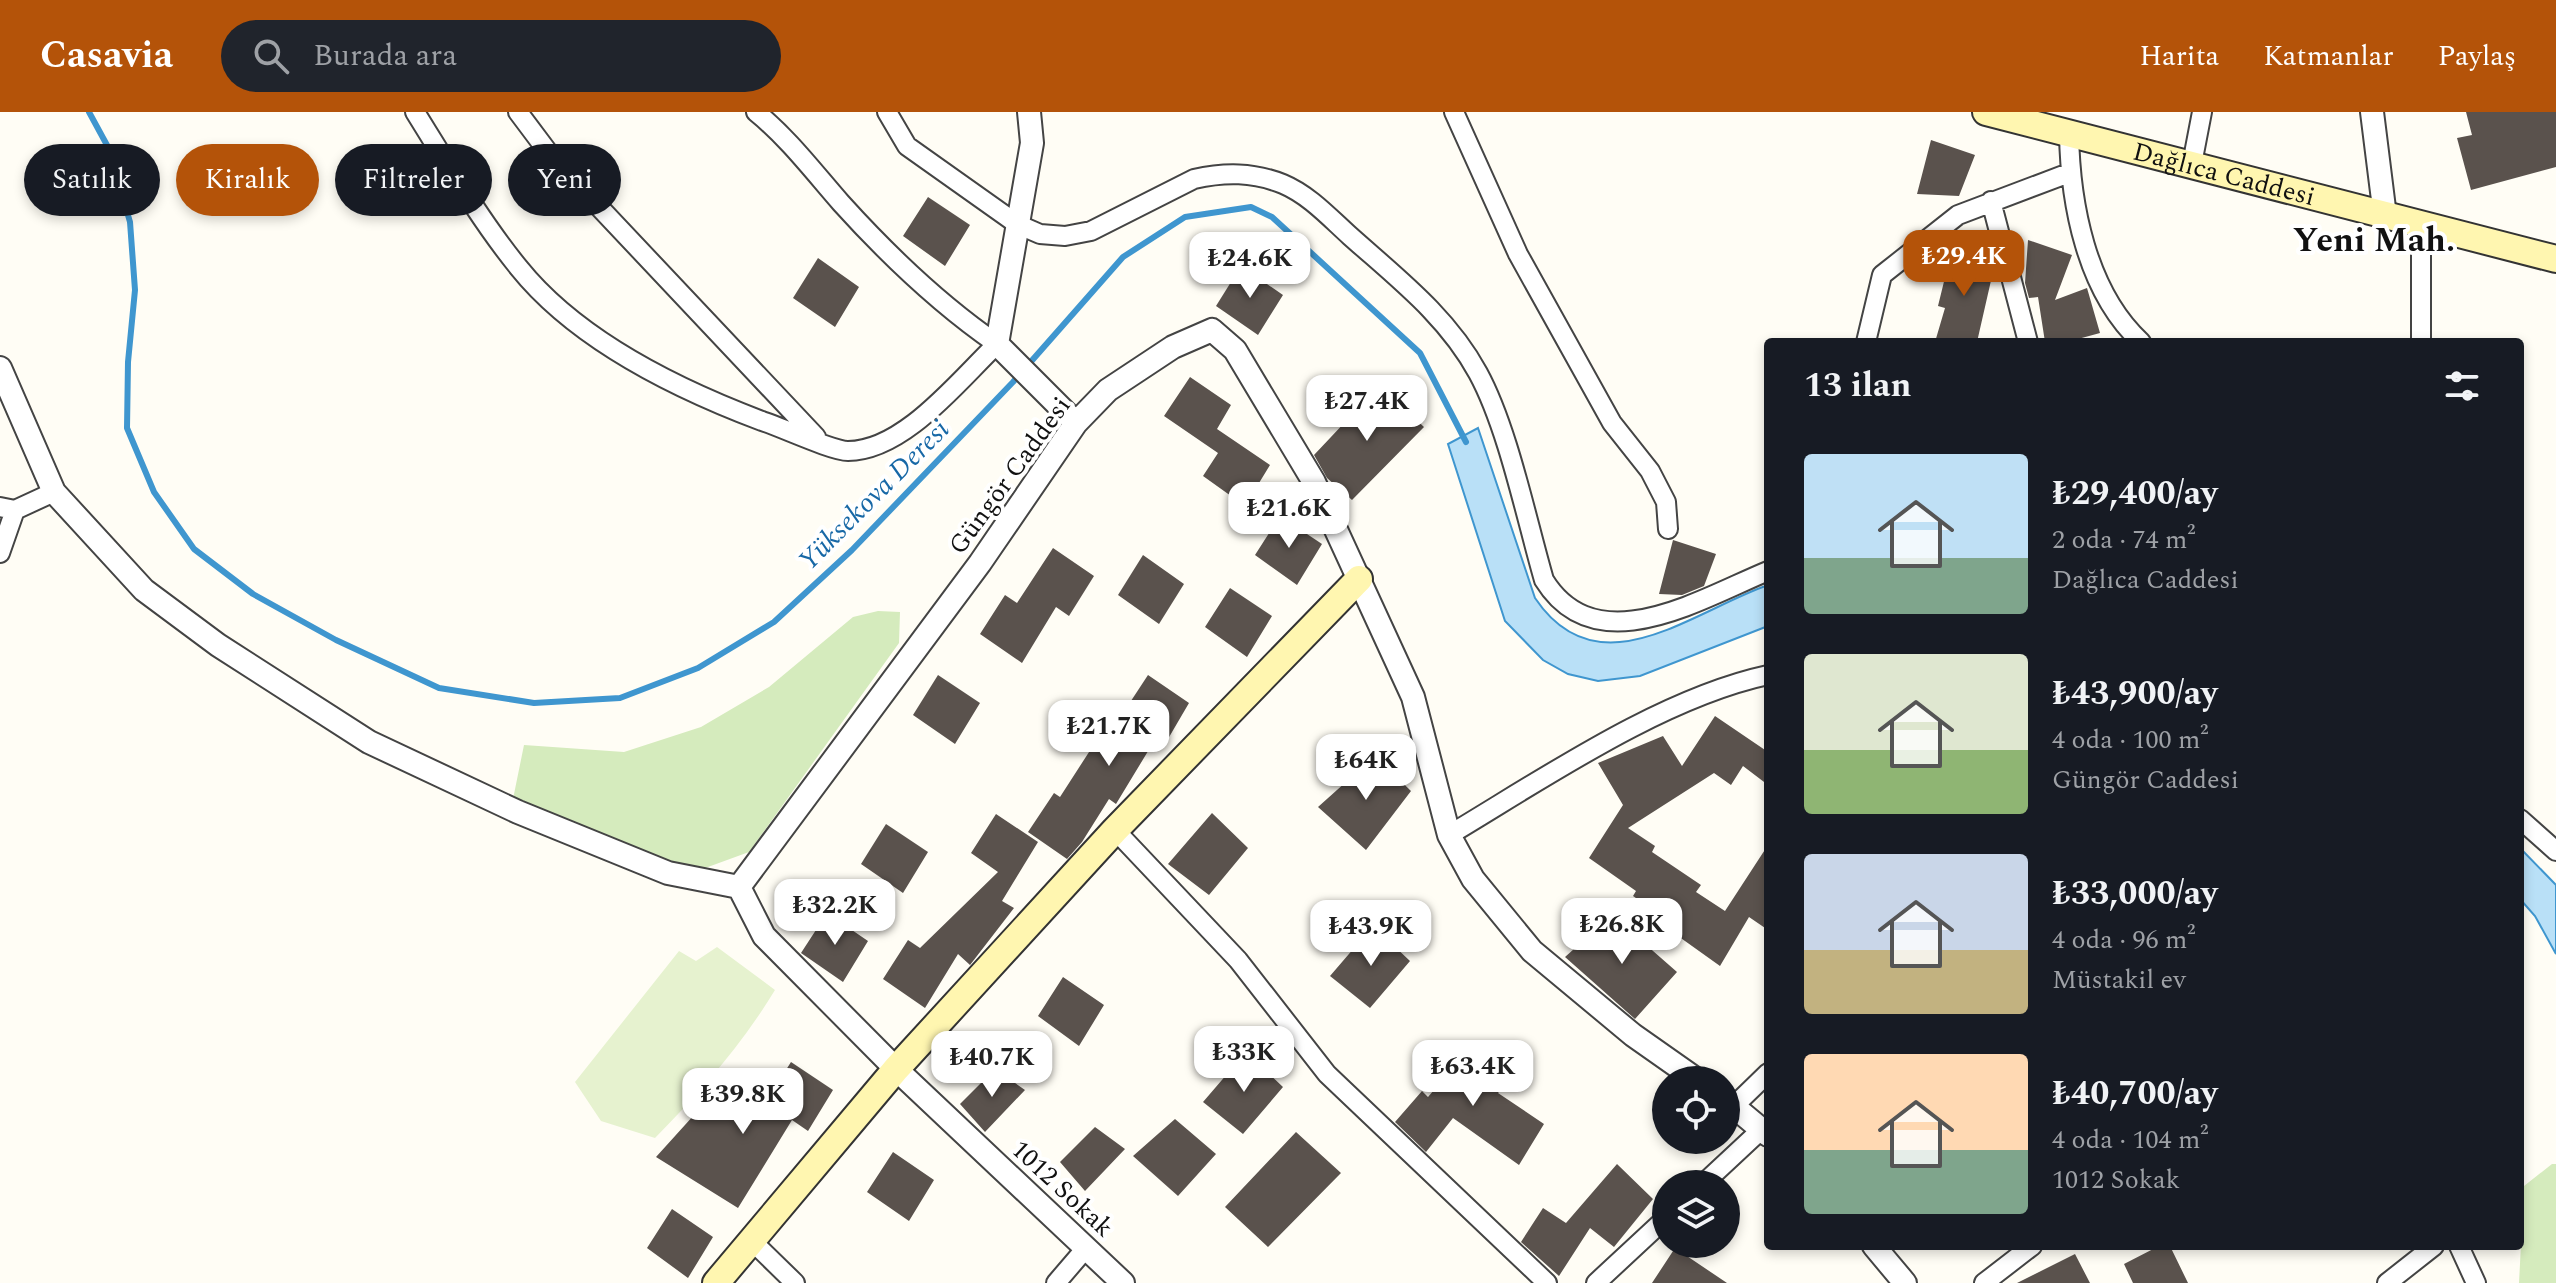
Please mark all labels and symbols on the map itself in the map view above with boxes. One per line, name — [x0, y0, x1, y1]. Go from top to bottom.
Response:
street label: Dağlıca Caddesi — [2129, 132, 2319, 217]
district label: Yeni Mah. — [2293, 215, 2455, 267]
pin: ₺29.4K — [1899, 230, 2029, 298]
pin: ₺24.6K — [1185, 232, 1315, 300]
pin: ₺27.4K — [1302, 375, 1432, 443]
street label: Güngör Caddesi — [939, 388, 1081, 563]
water label: Yüksekova Deresi — [788, 409, 960, 581]
pin: ₺21.6K — [1224, 482, 1354, 550]
pin: ₺21.7K — [1044, 700, 1174, 768]
pin: ₺64K — [1319, 734, 1413, 802]
pin: ₺32.2K — [770, 879, 900, 947]
pin: ₺26.8K — [1557, 898, 1687, 966]
pin: ₺43.9K — [1306, 900, 1436, 968]
pin: ₺33K — [1197, 1026, 1291, 1094]
pin: ₺40.7K — [927, 1031, 1057, 1099]
pin: ₺63.4K — [1408, 1040, 1538, 1108]
pin: ₺39.8K — [678, 1068, 808, 1136]
street label: 1012 Sokak — [1002, 1130, 1123, 1247]

